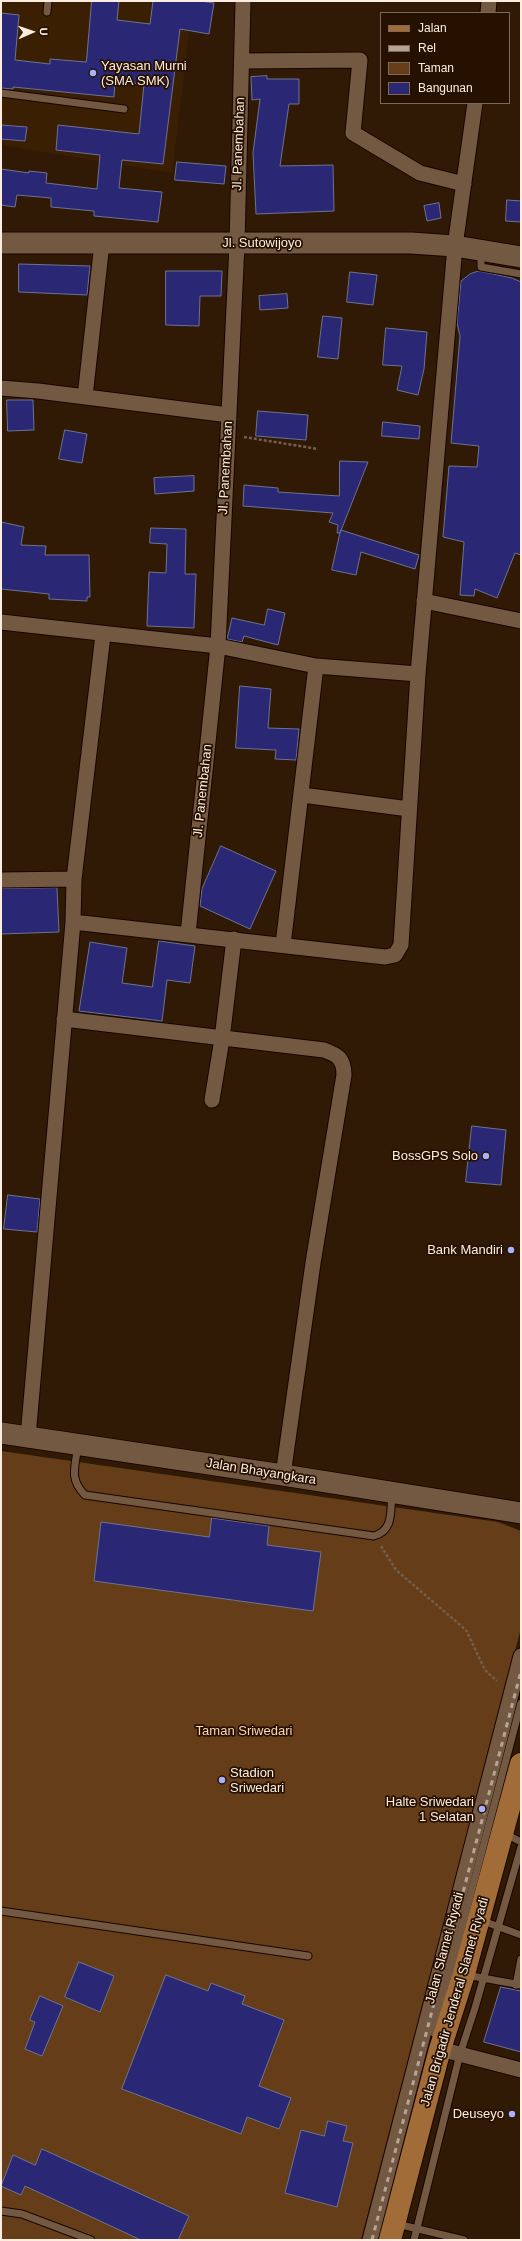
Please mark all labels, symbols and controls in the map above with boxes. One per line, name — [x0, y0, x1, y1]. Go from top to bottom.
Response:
north arrow — [12, 12, 52, 52]
legend — [380, 12, 510, 104]
text: Jalan — [418, 21, 447, 35]
text: U — [38, 27, 50, 36]
text: Rel — [418, 41, 436, 55]
place label: Yayasan Murni (SMA SMK) — [101, 58, 187, 89]
text: Taman — [418, 61, 454, 75]
marker: Yayasan Murni (SMA SMK) — [88, 68, 98, 78]
text: Bangunan — [418, 81, 473, 95]
street label: Jl. Panembahan — [230, 97, 248, 191]
street label: Jl. Sutowijoyo — [222, 235, 302, 251]
street label: Jl. Panembahan — [216, 421, 236, 515]
street label: Jl. Panembahan — [190, 743, 216, 839]
place label: BossGPS Solo — [392, 1148, 478, 1164]
marker: BossGPS Solo — [481, 1151, 491, 1161]
place label: Bank Mandiri — [427, 1242, 503, 1258]
marker: Bank Mandiri — [506, 1245, 516, 1255]
street label: Jalan Bhayangkara — [205, 1456, 317, 1488]
park label: Taman Sriwedari — [196, 1723, 292, 1739]
place label: Stadion Sriwedari — [230, 1765, 284, 1796]
marker: Stadion Sriwedari — [217, 1775, 227, 1785]
place label: Halte Sriwedari 1 Selatan — [386, 1794, 474, 1825]
marker: Halte Sriwedari 1 Selatan — [477, 1804, 487, 1814]
street label: Jalan Slamet Riyadi — [423, 1890, 467, 2006]
street label: Jalan Brigadir Jenderal Slamet Riyadi — [418, 1896, 492, 2108]
place label: Deuseyo — [453, 2106, 504, 2122]
marker: Deuseyo — [507, 2109, 517, 2119]

